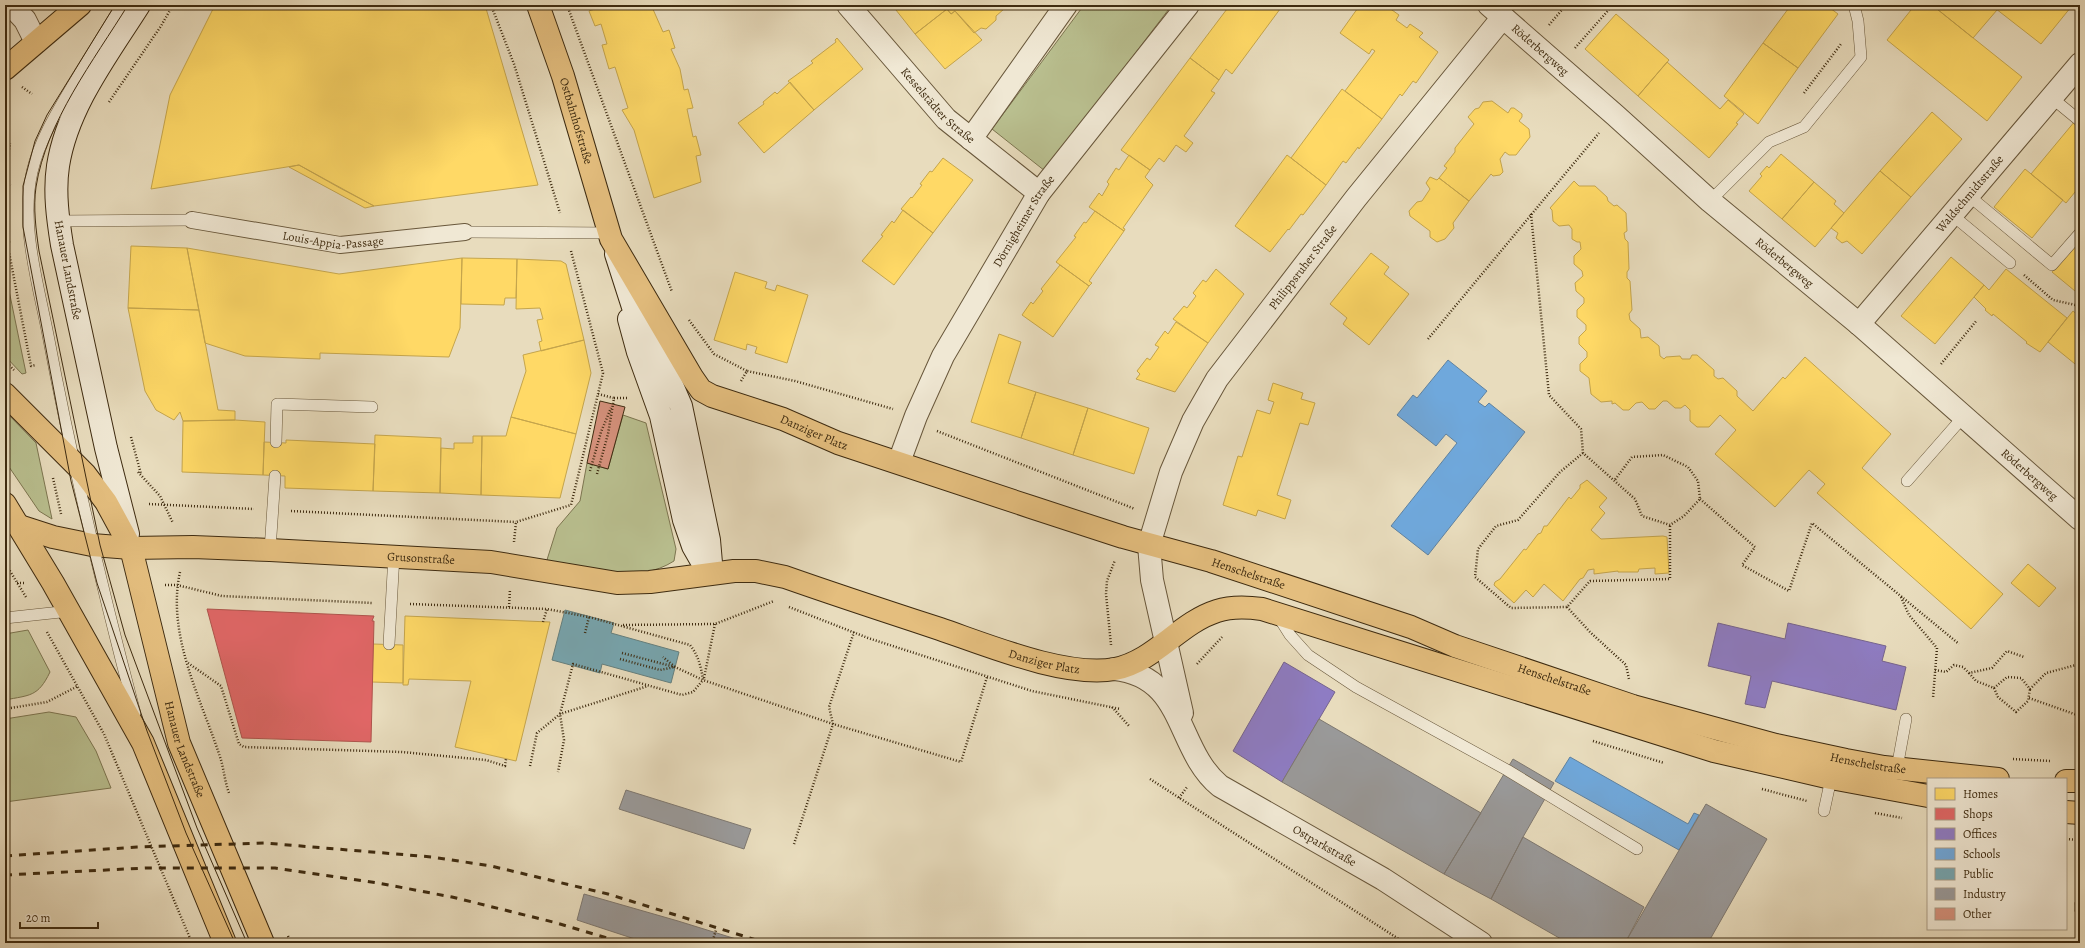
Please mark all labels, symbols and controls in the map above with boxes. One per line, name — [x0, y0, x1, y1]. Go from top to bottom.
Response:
street label: Röderbergweg — [1508, 20, 1572, 79]
street label: Kesselstädter Straße — [897, 64, 978, 147]
street label: Ostbahnhofstraße — [556, 76, 597, 166]
street label: Waldschmidtstraße — [1932, 152, 2007, 236]
street label: Dörnigheimer Straße — [989, 172, 1058, 270]
street label: Hanauer Landstraße — [50, 219, 86, 321]
street label: Philippsruher Straße — [1265, 222, 1341, 313]
street label: Louis-Appia-Passage — [281, 227, 385, 253]
street label: Röderbergweg — [1752, 234, 1817, 291]
street label: Danziger Platz — [778, 411, 850, 454]
street label: Röderbergweg — [1998, 445, 2061, 504]
street label: Grusonstraße — [387, 548, 455, 568]
street label: Henschelstraße — [1210, 554, 1287, 593]
street label: Danziger Platz — [1007, 645, 1081, 678]
street label: Henschelstraße — [1516, 660, 1593, 699]
street label: Hanauer Landstraße — [161, 699, 209, 800]
street label: Henschelstraße — [1829, 749, 1907, 777]
legend — [1927, 778, 2067, 930]
text: Homes — [1963, 786, 1998, 802]
text: Shops — [1963, 806, 1993, 822]
street label: Ostparkstraße — [1290, 821, 1359, 870]
text: Offices — [1963, 826, 1997, 842]
text: Schools — [1963, 846, 2000, 862]
text: Public — [1963, 866, 1994, 882]
text: Industry — [1963, 886, 2006, 902]
scale bar — [20, 904, 98, 930]
text: Other — [1963, 906, 1992, 922]
text: 20 m — [26, 910, 50, 926]

